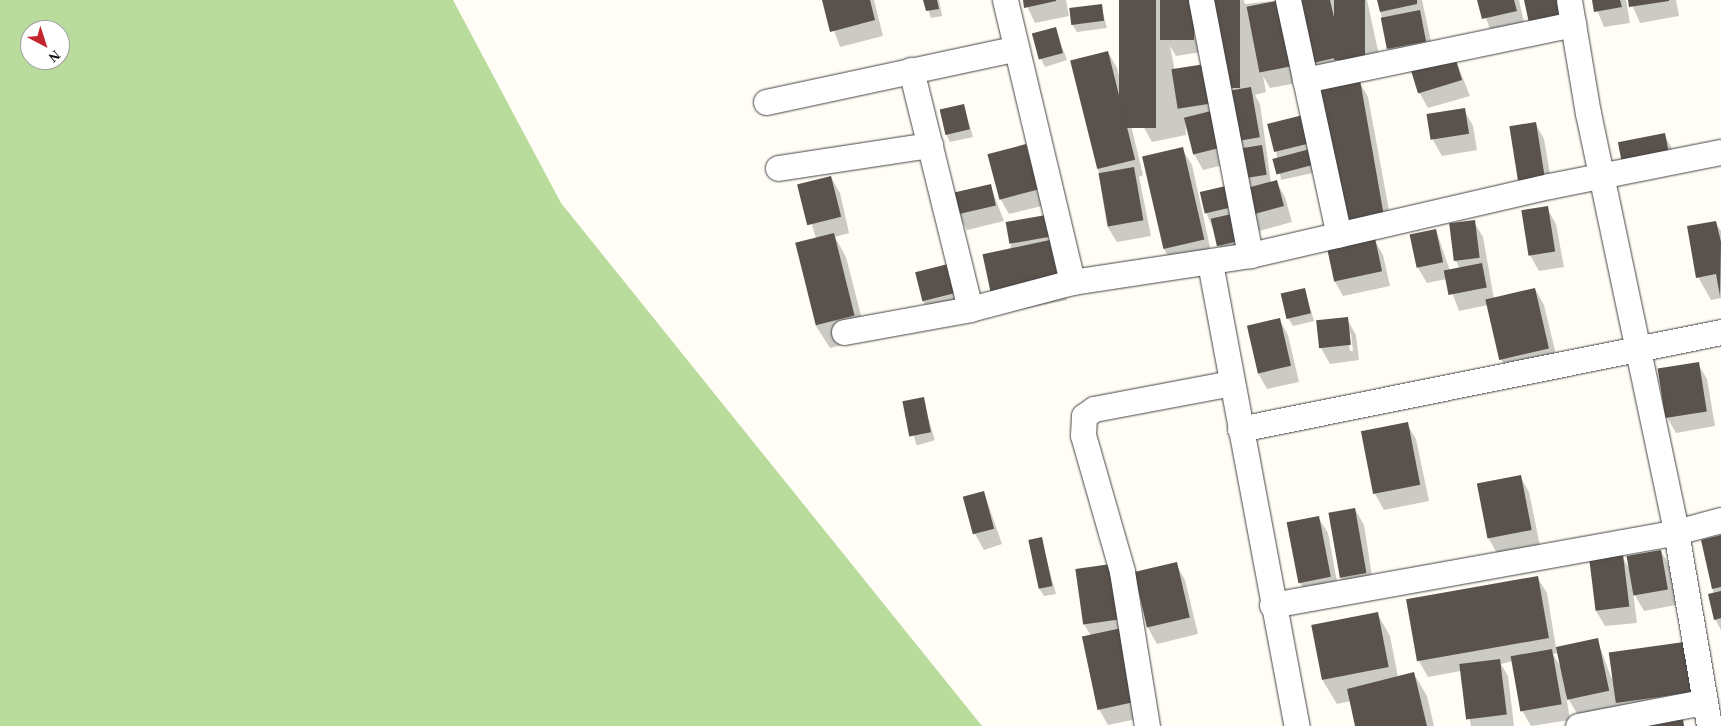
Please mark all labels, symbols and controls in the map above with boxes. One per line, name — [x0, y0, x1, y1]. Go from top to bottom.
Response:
north arrow — [20, 20, 70, 70]
text: N — [46, 47, 63, 65]

